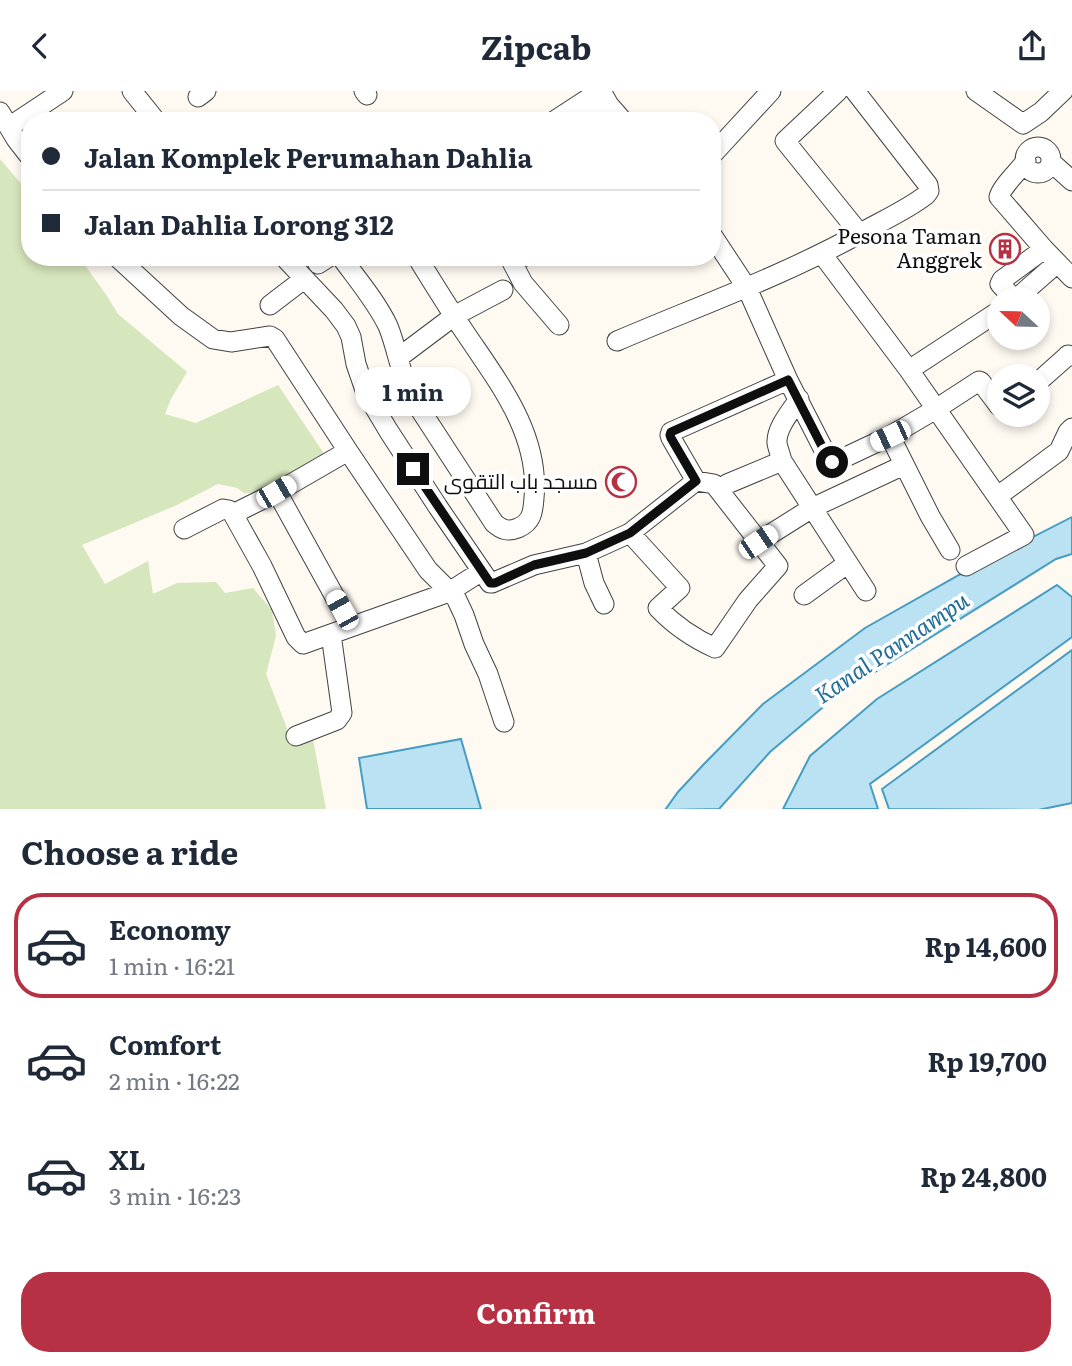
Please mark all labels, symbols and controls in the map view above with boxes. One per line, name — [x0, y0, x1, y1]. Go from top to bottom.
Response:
text: Zipcab — [481, 22, 591, 70]
icon: back — [21, 27, 59, 65]
icon: share — [1013, 27, 1051, 65]
text: Jalan Komplek Perumahan Dahlia — [84, 137, 533, 176]
text: Jalan Dahlia Lorong 312 — [84, 204, 394, 243]
place label: Pesona Taman Anggrek — [837, 219, 982, 274]
building icon: Pesona Taman Anggrek — [988, 232, 1022, 266]
north arrow — [987, 287, 1050, 350]
map controls — [987, 287, 1050, 427]
button: layers — [987, 364, 1050, 427]
callout: 1 min — [355, 367, 471, 417]
text: 1 min — [382, 374, 444, 408]
car — [867, 418, 914, 454]
route start — [816, 446, 848, 478]
route end — [397, 453, 429, 485]
place label: مسجد باب التقوى — [444, 464, 598, 495]
mosque icon: مسجد باب التقوى — [604, 465, 638, 499]
car — [253, 472, 300, 512]
car — [735, 522, 782, 562]
water label: Kanal Pannampu — [807, 582, 975, 711]
car — [323, 587, 362, 633]
text: Choose a ride — [21, 827, 238, 875]
text: Economy — [109, 909, 231, 948]
icon: car — [25, 914, 88, 977]
text: Rp 14,600 — [925, 926, 1047, 965]
text: 1 min · 16:21 — [109, 948, 235, 982]
text: Comfort — [109, 1024, 221, 1063]
icon: car — [25, 1029, 88, 1092]
text: Rp 19,700 — [928, 1041, 1047, 1080]
text: 2 min · 16:22 — [109, 1063, 240, 1097]
text: XL — [109, 1139, 146, 1178]
icon: car — [25, 1144, 88, 1207]
text: Rp 24,800 — [920, 1156, 1047, 1195]
text: 3 min · 16:23 — [109, 1178, 241, 1212]
button: Confirm — [21, 1272, 1051, 1352]

